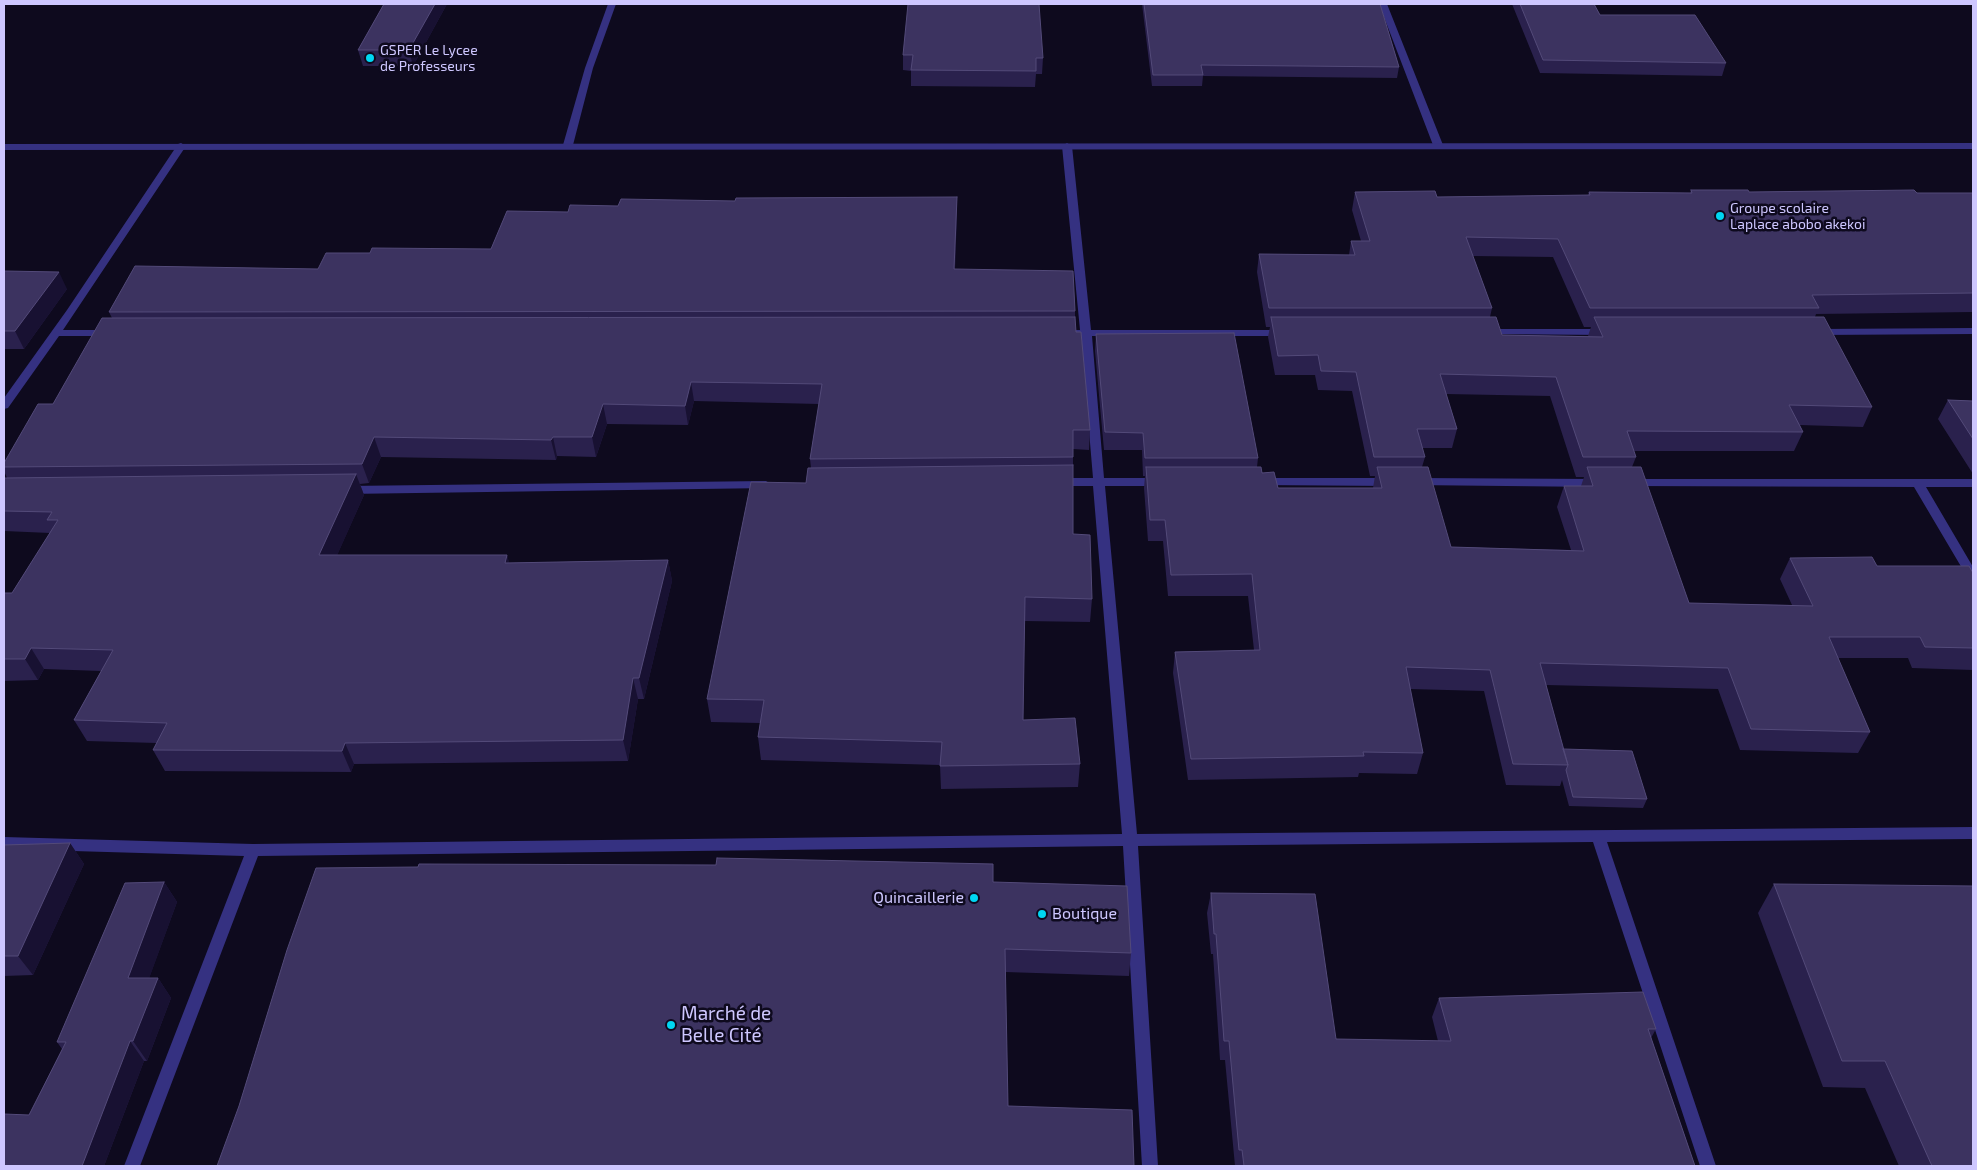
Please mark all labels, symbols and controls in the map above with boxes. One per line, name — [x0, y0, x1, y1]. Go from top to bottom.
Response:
place label: GSPER Le Lycee de Professeurs — [380, 42, 478, 74]
marker: GSPER Le Lycee de Professeurs — [364, 52, 376, 64]
place label: Groupe scolaire Laplace abobo akekoi — [1730, 200, 1865, 232]
marker: Groupe scolaire Laplace abobo akekoi — [1714, 210, 1726, 222]
place label: Quincaillerie — [873, 888, 964, 908]
marker: Quincaillerie — [968, 892, 980, 904]
place label: Boutique — [1052, 904, 1117, 924]
marker: Boutique — [1036, 908, 1048, 920]
place label: Marché de Belle Cité — [681, 1003, 771, 1047]
marker: Marché de Belle Cité — [665, 1019, 677, 1031]

